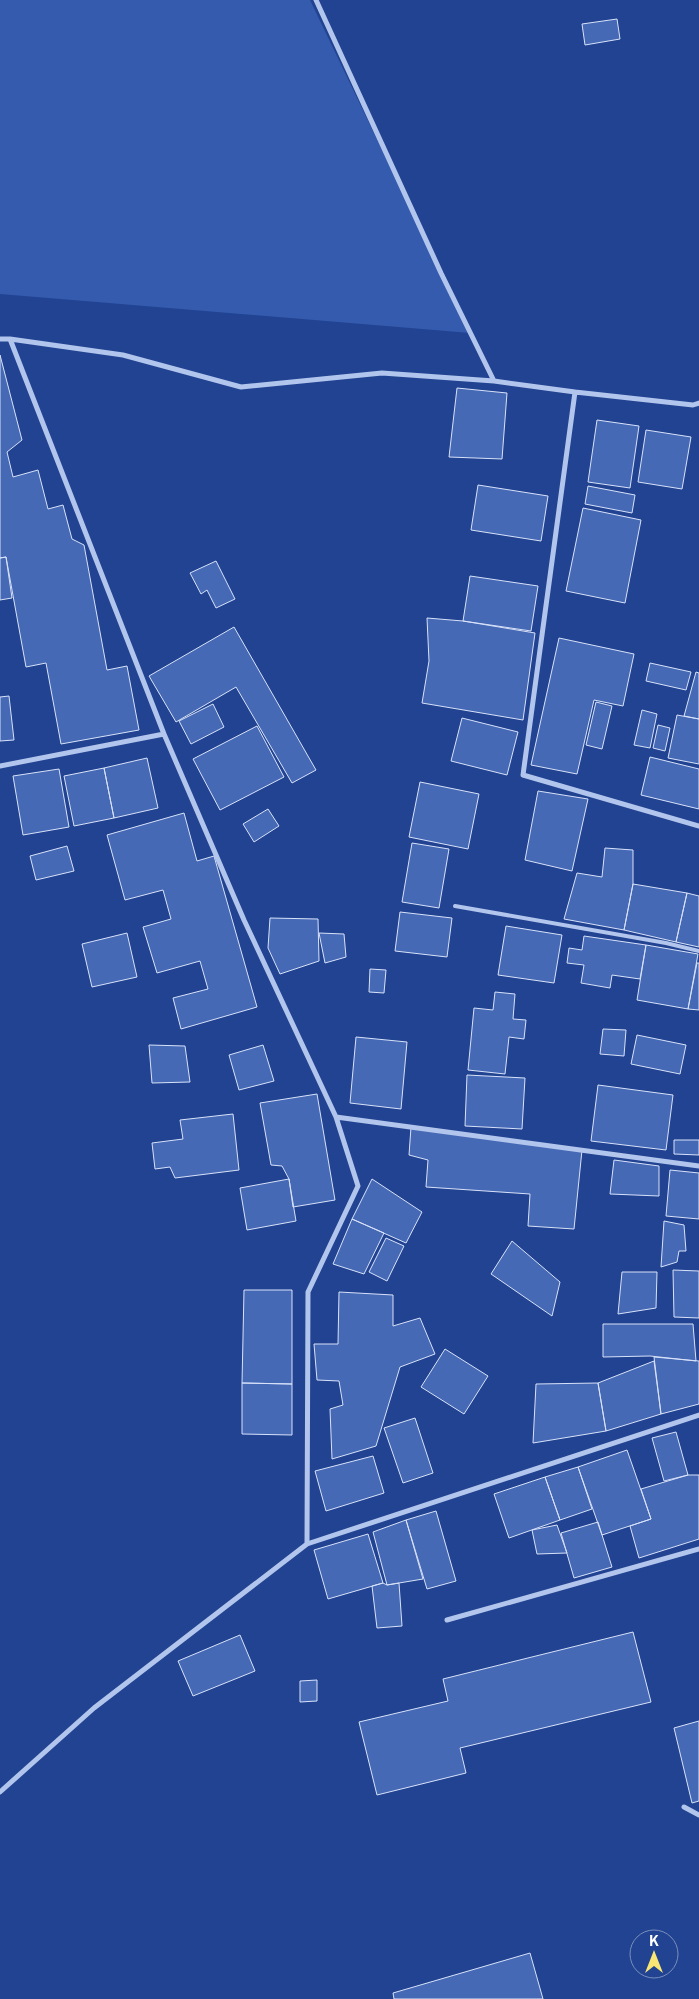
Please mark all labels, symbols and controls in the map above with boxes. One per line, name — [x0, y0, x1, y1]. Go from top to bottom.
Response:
north arrow — [629, 1929, 679, 1979]
text: K — [649, 1933, 659, 1949]

